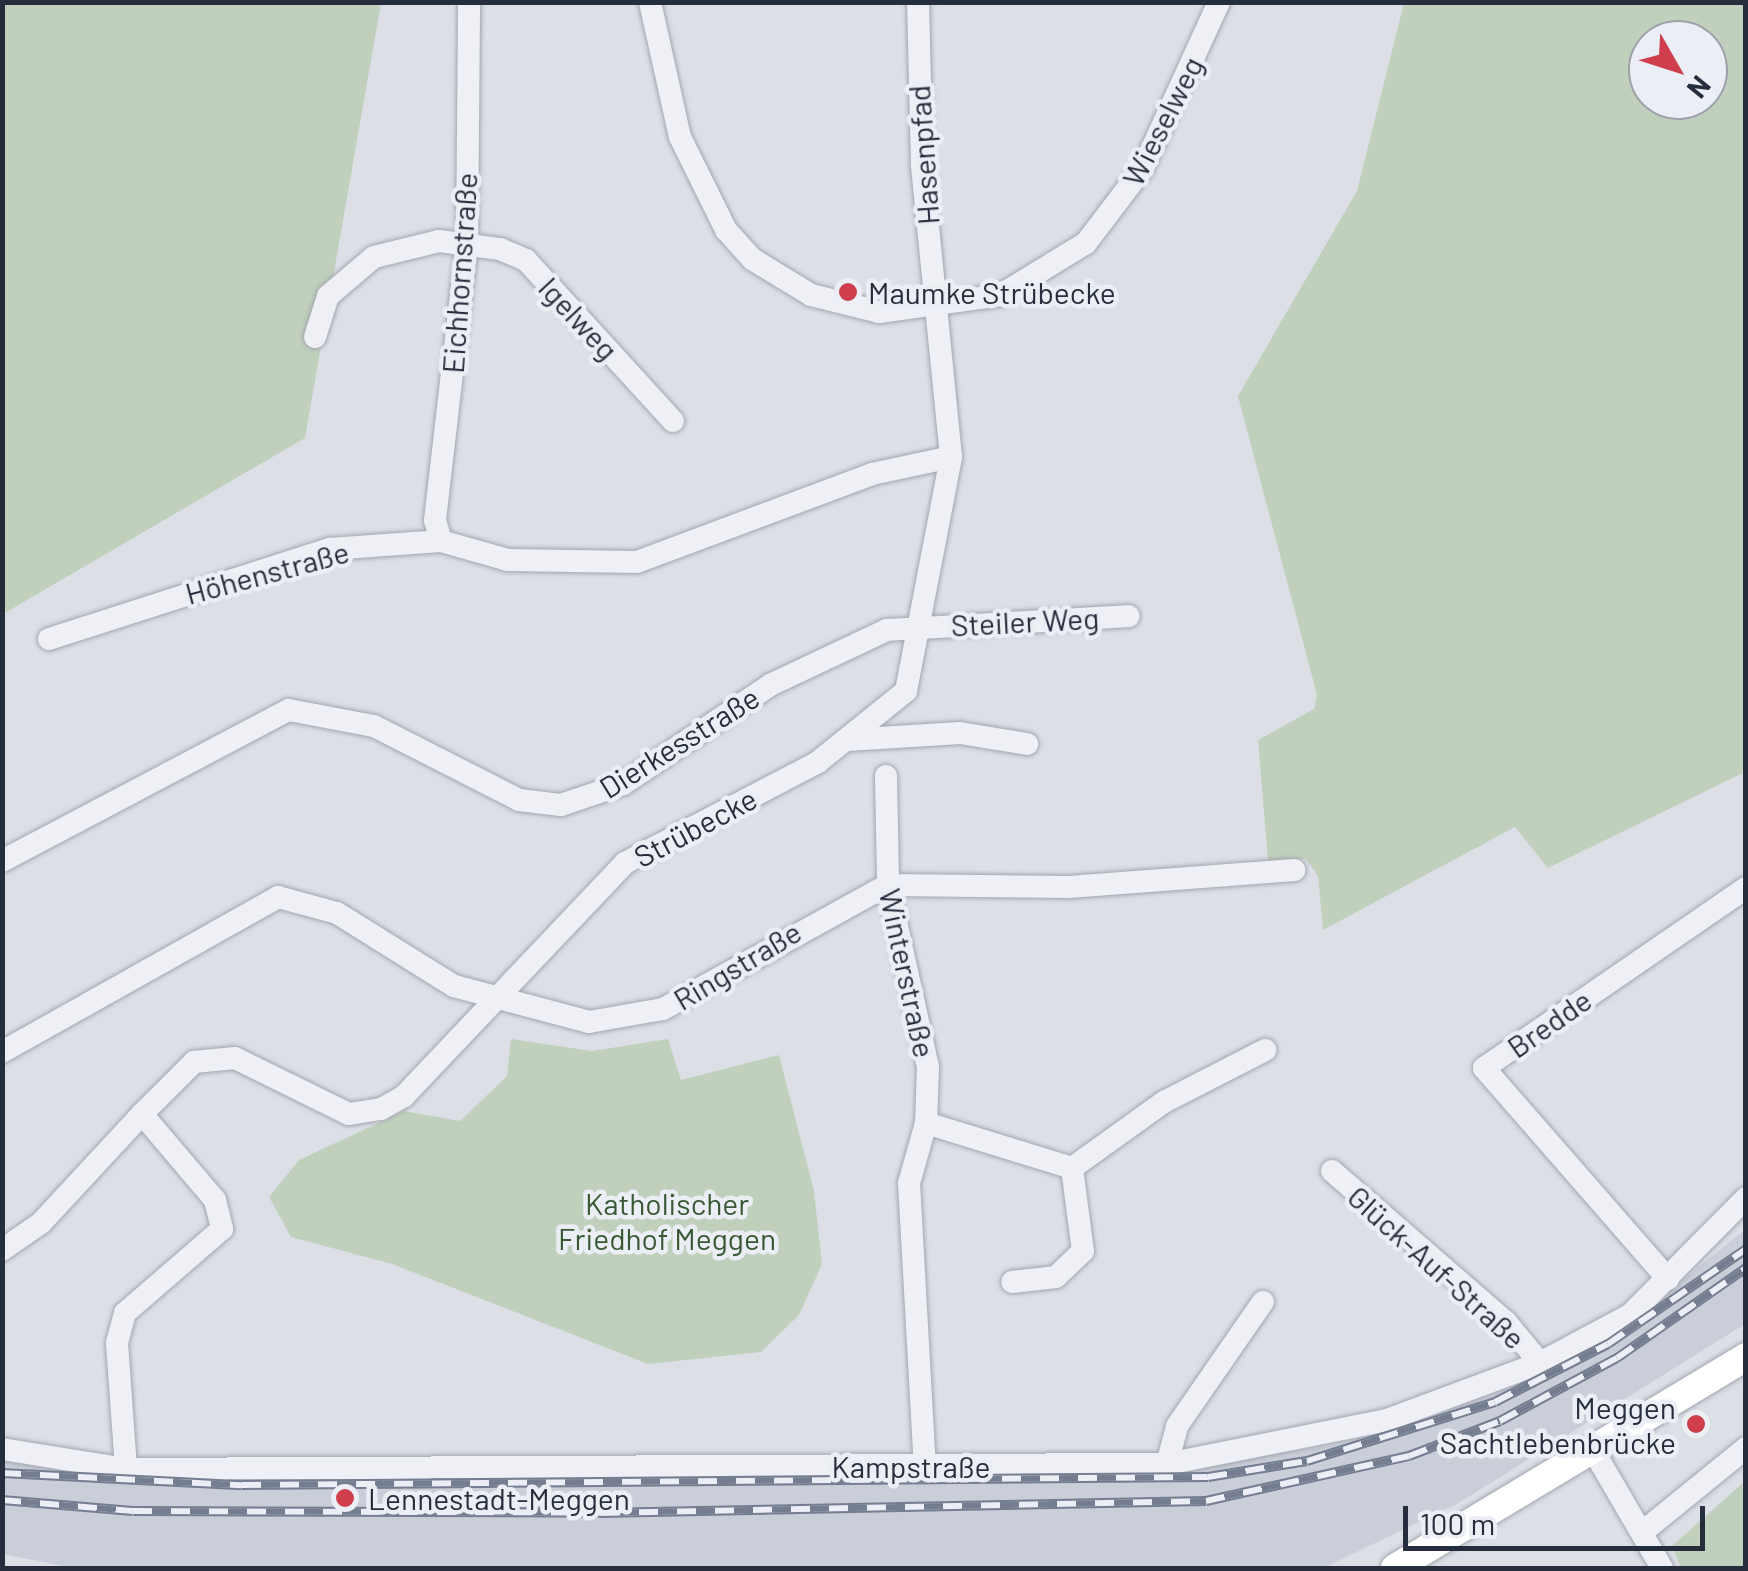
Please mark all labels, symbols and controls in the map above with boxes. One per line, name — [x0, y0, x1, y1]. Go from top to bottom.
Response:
north arrow — [1628, 20, 1728, 120]
street label: Wieselweg — [1114, 50, 1210, 192]
text: N — [1681, 70, 1719, 106]
street label: Hasenpfad — [900, 84, 946, 226]
street label: Eichhornstraße — [434, 171, 484, 375]
street label: Igelweg — [532, 269, 626, 367]
place label: Maumke Strübecke — [868, 274, 1116, 310]
marker: Maumke Strübecke — [837, 281, 859, 303]
street label: Höhenstraße — [181, 533, 353, 611]
street label: Steiler Weg — [950, 599, 1100, 643]
street label: Dierkesstraße — [593, 679, 765, 805]
street label: Strübecke — [628, 780, 762, 874]
street label: Winterstraße — [873, 885, 943, 1061]
street label: Ringstraße — [667, 913, 807, 1017]
street label: Bredde — [1500, 981, 1598, 1065]
street label: Glück-Auf-Straße — [1341, 1178, 1533, 1356]
park label: Katholischer Friedhof Meggen — [558, 1185, 776, 1256]
place label: Meggen Sachtlebenbrücke — [1440, 1389, 1676, 1460]
marker: Meggen Sachtlebenbrücke — [1685, 1413, 1707, 1435]
street label: Kampstraße — [831, 1448, 991, 1484]
place label: Lennestadt-Meggen — [368, 1480, 630, 1516]
marker: Lennestadt-Meggen — [332, 1485, 358, 1511]
scale bar — [1408, 1486, 1710, 1548]
text: 100 m — [1420, 1505, 1495, 1541]

